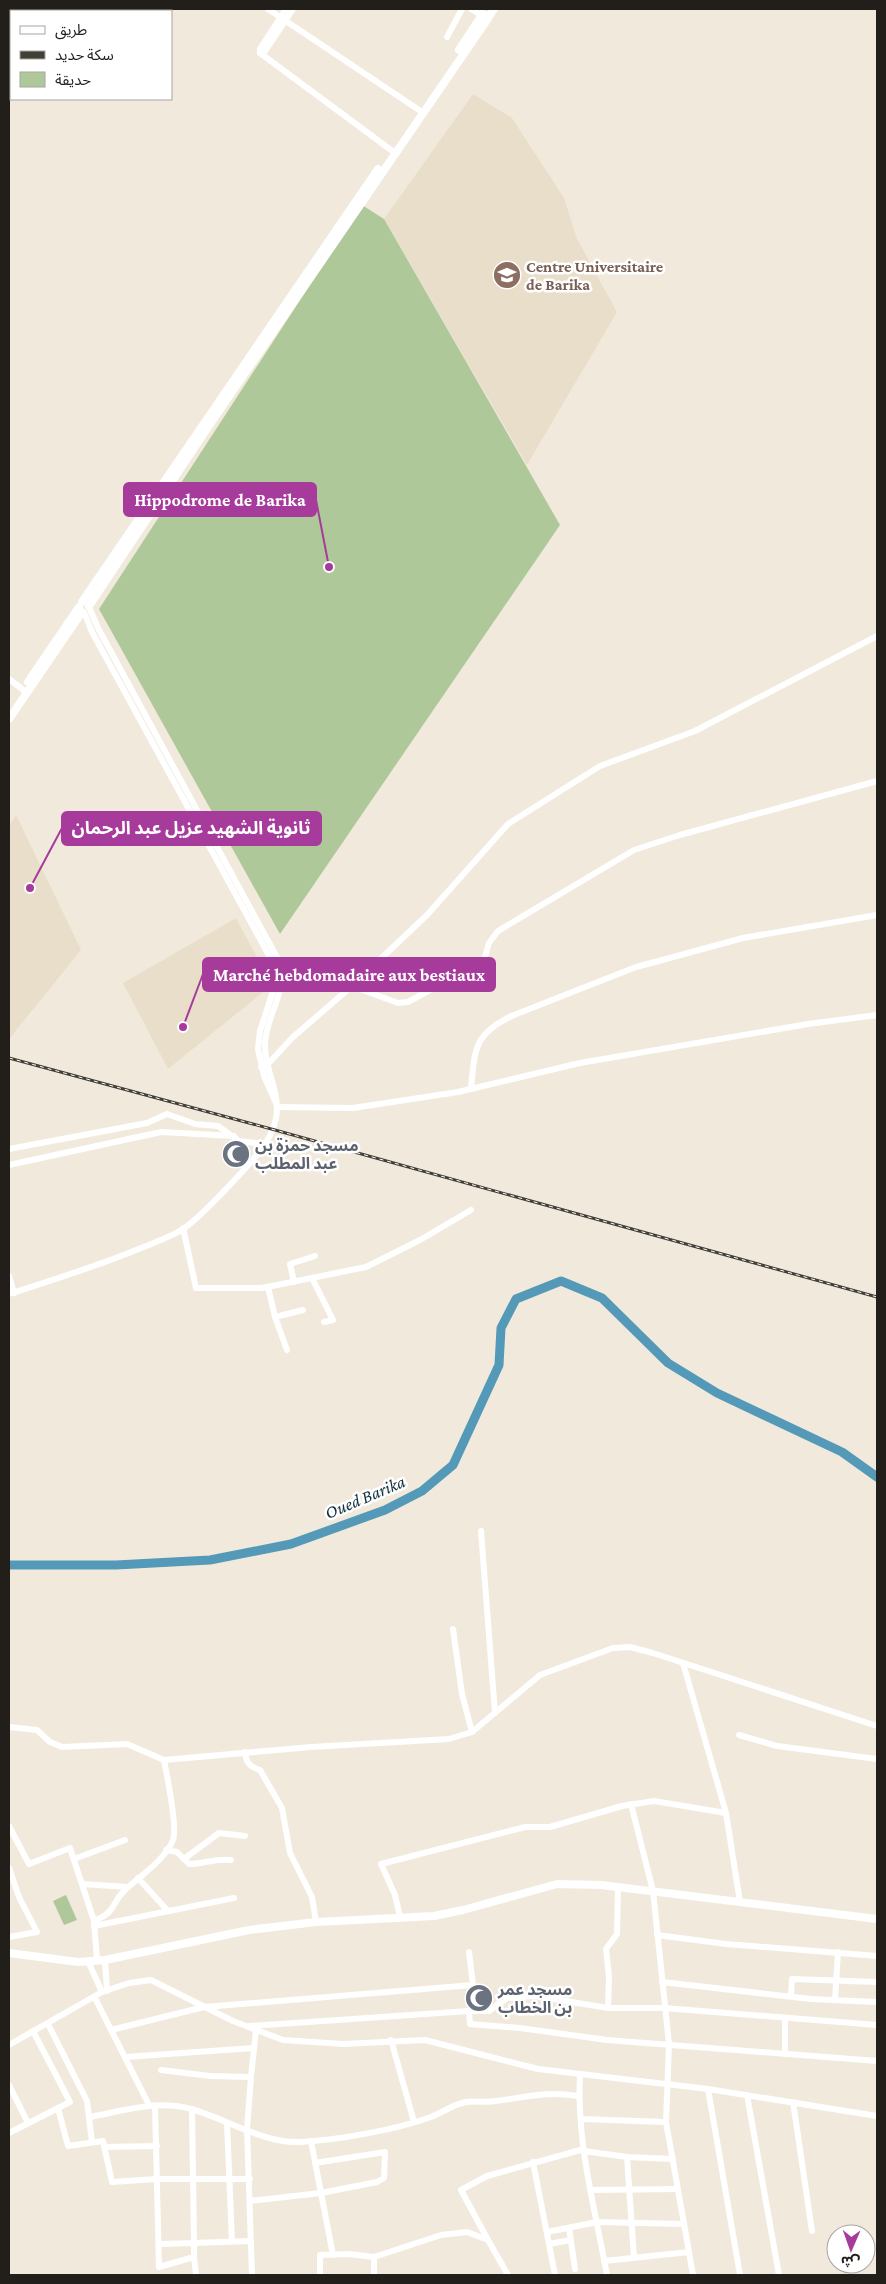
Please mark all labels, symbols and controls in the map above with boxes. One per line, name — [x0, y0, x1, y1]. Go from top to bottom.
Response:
legend — [10, 10, 172, 100]
text: طريق — [55, 22, 87, 40]
text: سكة حديد — [55, 47, 114, 63]
text: حديقة — [55, 72, 91, 88]
place label: Centre Universitaire de Barika — [526, 258, 664, 293]
school or university icon: Centre Universitaire de Barika — [492, 260, 522, 290]
callout: Hippodrome de Barika — [124, 483, 316, 516]
text: Hippodrome de Barika — [134, 490, 306, 510]
callout: ثانوية الشهيد عزيل عبد الرحمان — [62, 812, 321, 845]
text: ثانوية الشهيد عزيل عبد الرحمان — [72, 818, 311, 839]
callout: Marché hebdomadaire aux bestiaux — [203, 958, 495, 991]
text: Marché hebdomadaire aux bestiaux — [213, 965, 486, 985]
place label: مسجد حمزة بن عبد المطلب — [255, 1137, 358, 1173]
mosque icon: مسجد حمزة بن عبد المطلب — [221, 1139, 251, 1169]
water label: Oued Barika — [322, 1471, 409, 1523]
place label: مسجد عمر بن الخطاب — [497, 1981, 572, 2017]
mosque icon: مسجد عمر بن الخطاب — [464, 1983, 494, 2013]
north arrow — [826, 2224, 876, 2274]
text: ش — [841, 2254, 860, 2270]

